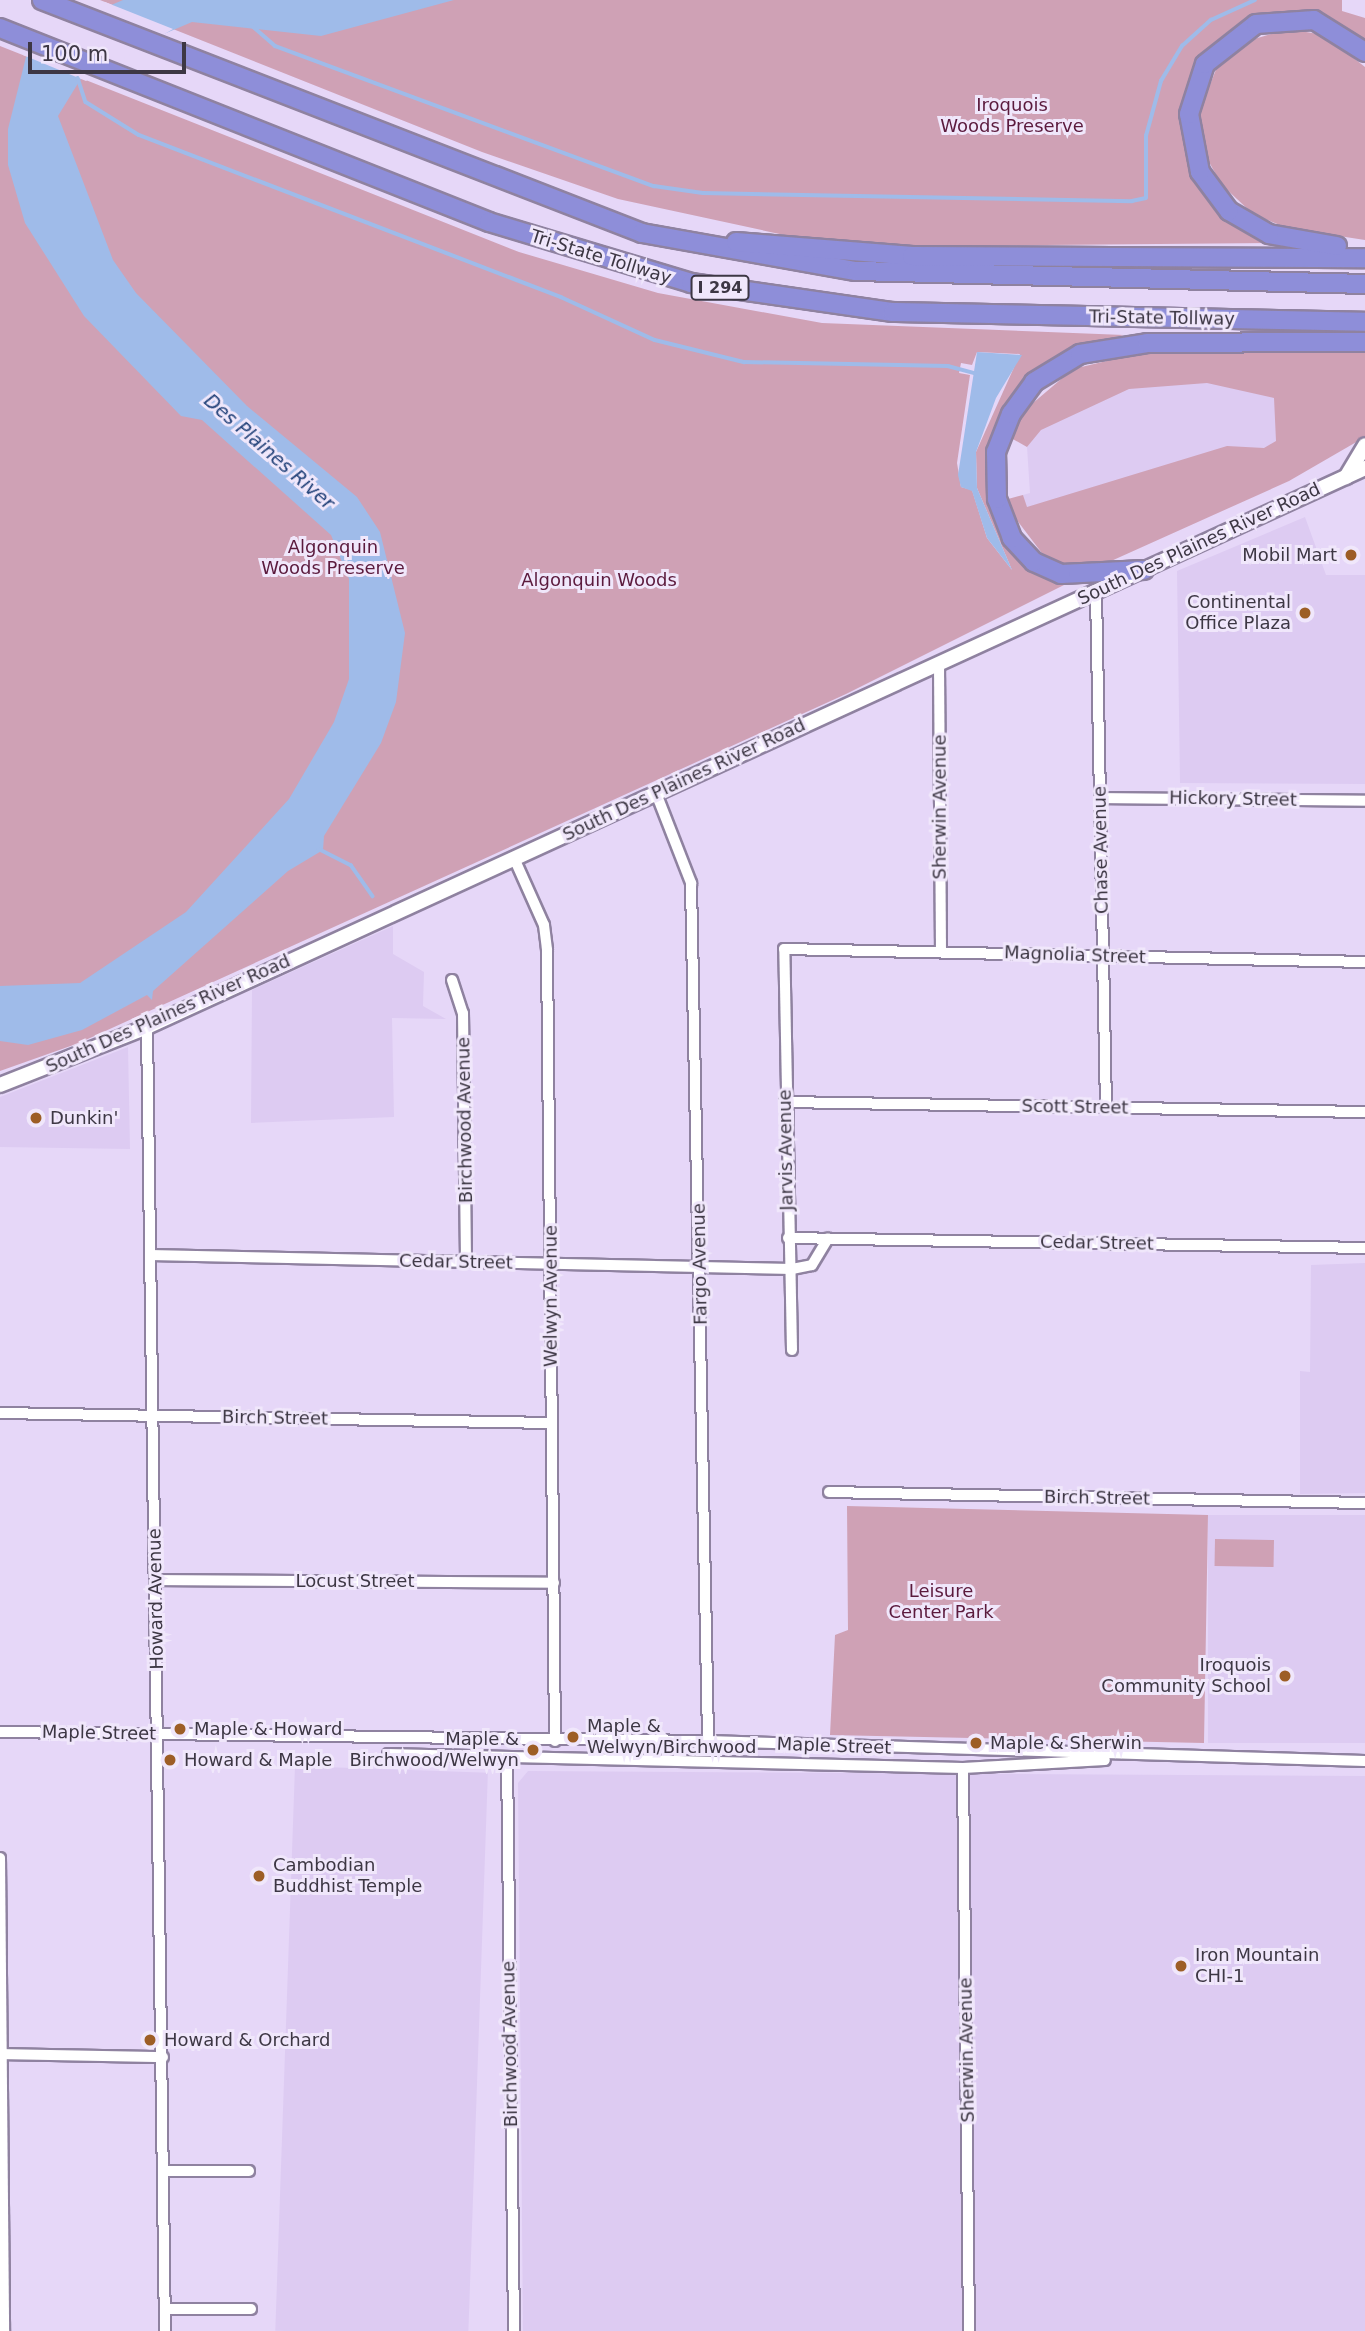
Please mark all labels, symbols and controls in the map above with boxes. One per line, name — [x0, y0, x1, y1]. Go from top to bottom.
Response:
scale bar — [32, 28, 189, 72]
text: 100 m — [41, 42, 108, 66]
park label: Iroquois Woods Preserve — [940, 95, 1084, 138]
street label: Tri-State Tollway — [528, 225, 674, 289]
road number: I 294 — [690, 276, 750, 300]
street label: Tri-State Tollway — [1089, 306, 1235, 330]
water label: Des Plaines River — [199, 389, 339, 515]
street label: South Des Plaines River Road — [1074, 478, 1324, 610]
park label: Algonquin Woods Preserve — [261, 537, 405, 580]
place label: Mobil Mart — [1242, 544, 1337, 566]
marker: Mobil Mart — [1343, 547, 1359, 563]
park label: Algonquin Woods — [521, 569, 677, 591]
place label: Continental Office Plaza — [1185, 592, 1291, 634]
marker: Continental Office Plaza — [1297, 605, 1313, 621]
street label: South Des Plaines River Road — [559, 714, 809, 846]
street label: Sherwin Avenue — [929, 734, 951, 880]
street label: Chase Avenue — [1089, 786, 1113, 914]
street label: Hickory Street — [1169, 787, 1297, 811]
street label: Magnolia Street — [1004, 942, 1146, 968]
street label: South Des Plaines River Road — [43, 950, 293, 1078]
street label: Birchwood Avenue — [453, 1037, 477, 1203]
street label: Jarvis Avenue — [774, 1089, 798, 1211]
street label: Scott Street — [1021, 1095, 1129, 1119]
place label: Dunkin' — [50, 1107, 118, 1129]
marker: Dunkin' — [28, 1110, 44, 1126]
street label: Fargo Avenue — [688, 1203, 712, 1325]
street label: Welwyn Avenue — [540, 1225, 562, 1367]
street label: Cedar Street — [1040, 1231, 1154, 1255]
street label: Cedar Street — [399, 1250, 513, 1274]
street label: Birch Street — [222, 1406, 328, 1430]
street label: Birch Street — [1044, 1486, 1150, 1510]
street label: Howard Avenue — [144, 1528, 168, 1670]
street label: Locust Street — [296, 1570, 414, 1592]
park label: Leisure Center Park — [888, 1581, 994, 1624]
place label: Iroquois Community School — [1101, 1655, 1271, 1698]
marker: Iroquois Community School — [1277, 1668, 1293, 1684]
place label: Maple & Welwyn/Birchwood — [587, 1716, 756, 1758]
place label: Maple & Howard — [194, 1718, 342, 1740]
street label: Maple Street — [42, 1721, 156, 1745]
marker: Maple & Howard — [172, 1721, 188, 1737]
place label: Maple & Birchwood/Welwyn — [350, 1729, 519, 1772]
marker: Maple & Welwyn/Birchwood — [565, 1729, 581, 1745]
place label: Maple & Sherwin — [990, 1732, 1142, 1754]
street label: Maple Street — [776, 1733, 892, 1759]
marker: Maple & Sherwin — [968, 1735, 984, 1751]
marker: Maple & Birchwood/Welwyn — [525, 1742, 541, 1758]
place label: Howard & Maple — [184, 1749, 332, 1771]
marker: Howard & Maple — [162, 1752, 178, 1768]
place label: Cambodian Buddhist Temple — [273, 1855, 422, 1898]
marker: Cambodian Buddhist Temple — [251, 1868, 267, 1884]
place label: Iron Mountain CHI-1 — [1195, 1945, 1319, 1988]
marker: Iron Mountain CHI-1 — [1173, 1958, 1189, 1974]
street label: Birchwood Avenue — [498, 1961, 522, 2127]
street label: Sherwin Avenue — [955, 1977, 979, 2123]
place label: Howard & Orchard — [164, 2029, 330, 2051]
marker: Howard & Orchard — [142, 2032, 158, 2048]

